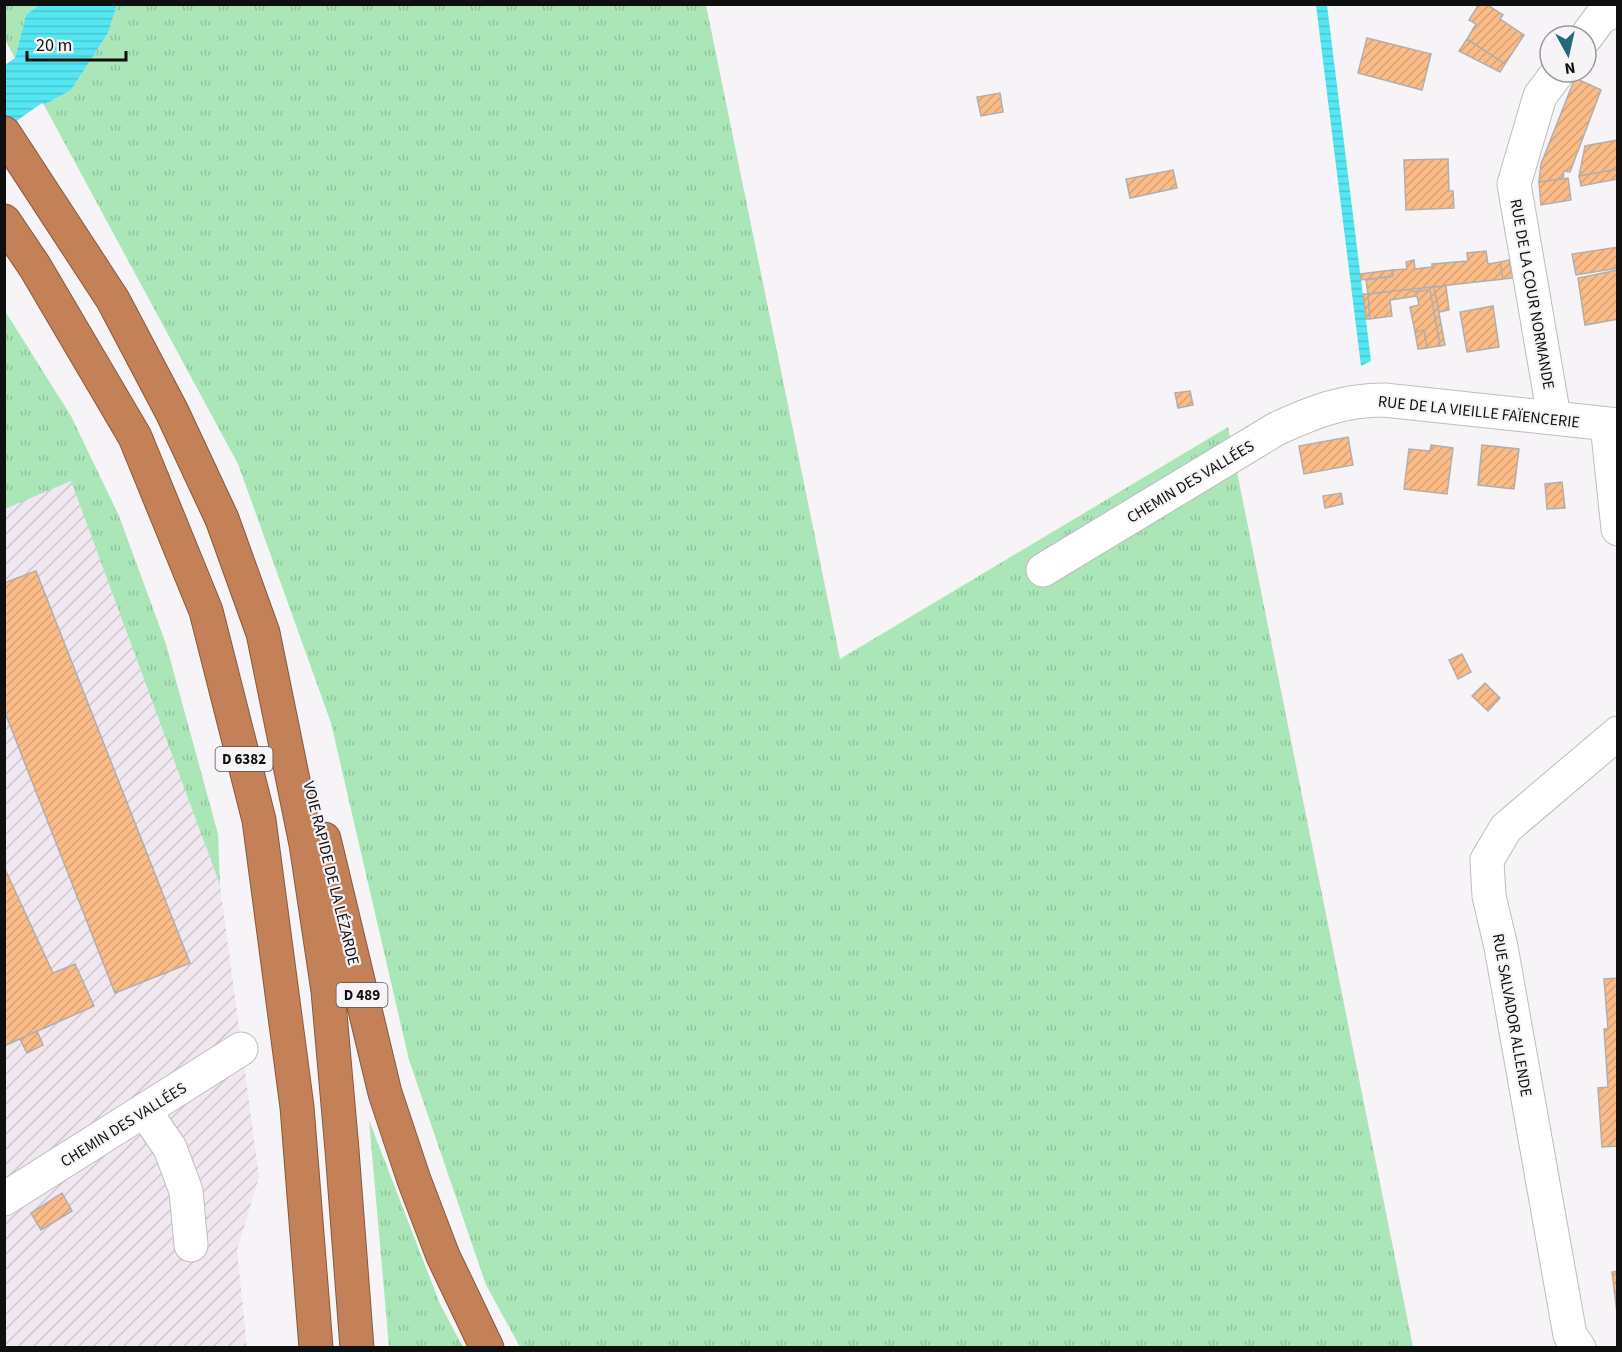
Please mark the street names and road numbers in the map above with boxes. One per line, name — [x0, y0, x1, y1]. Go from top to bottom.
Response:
street label: RUE DE LA COUR NORMANDE — [1504, 197, 1560, 391]
street label: RUE DE LA VIEILLE FAÏENCERIE — [1377, 390, 1581, 434]
street label: CHEMIN DES VALLÉES — [1123, 435, 1258, 529]
road number: D 6382 — [216, 747, 272, 771]
street label: VOIE RAPIDE DE LA LÉZARDE — [297, 779, 365, 968]
street label: RUE SALVADOR ALLENDE — [1487, 932, 1537, 1099]
road number: D 489 — [336, 983, 388, 1007]
street label: CHEMIN DES VALLÉES — [56, 1077, 191, 1173]

